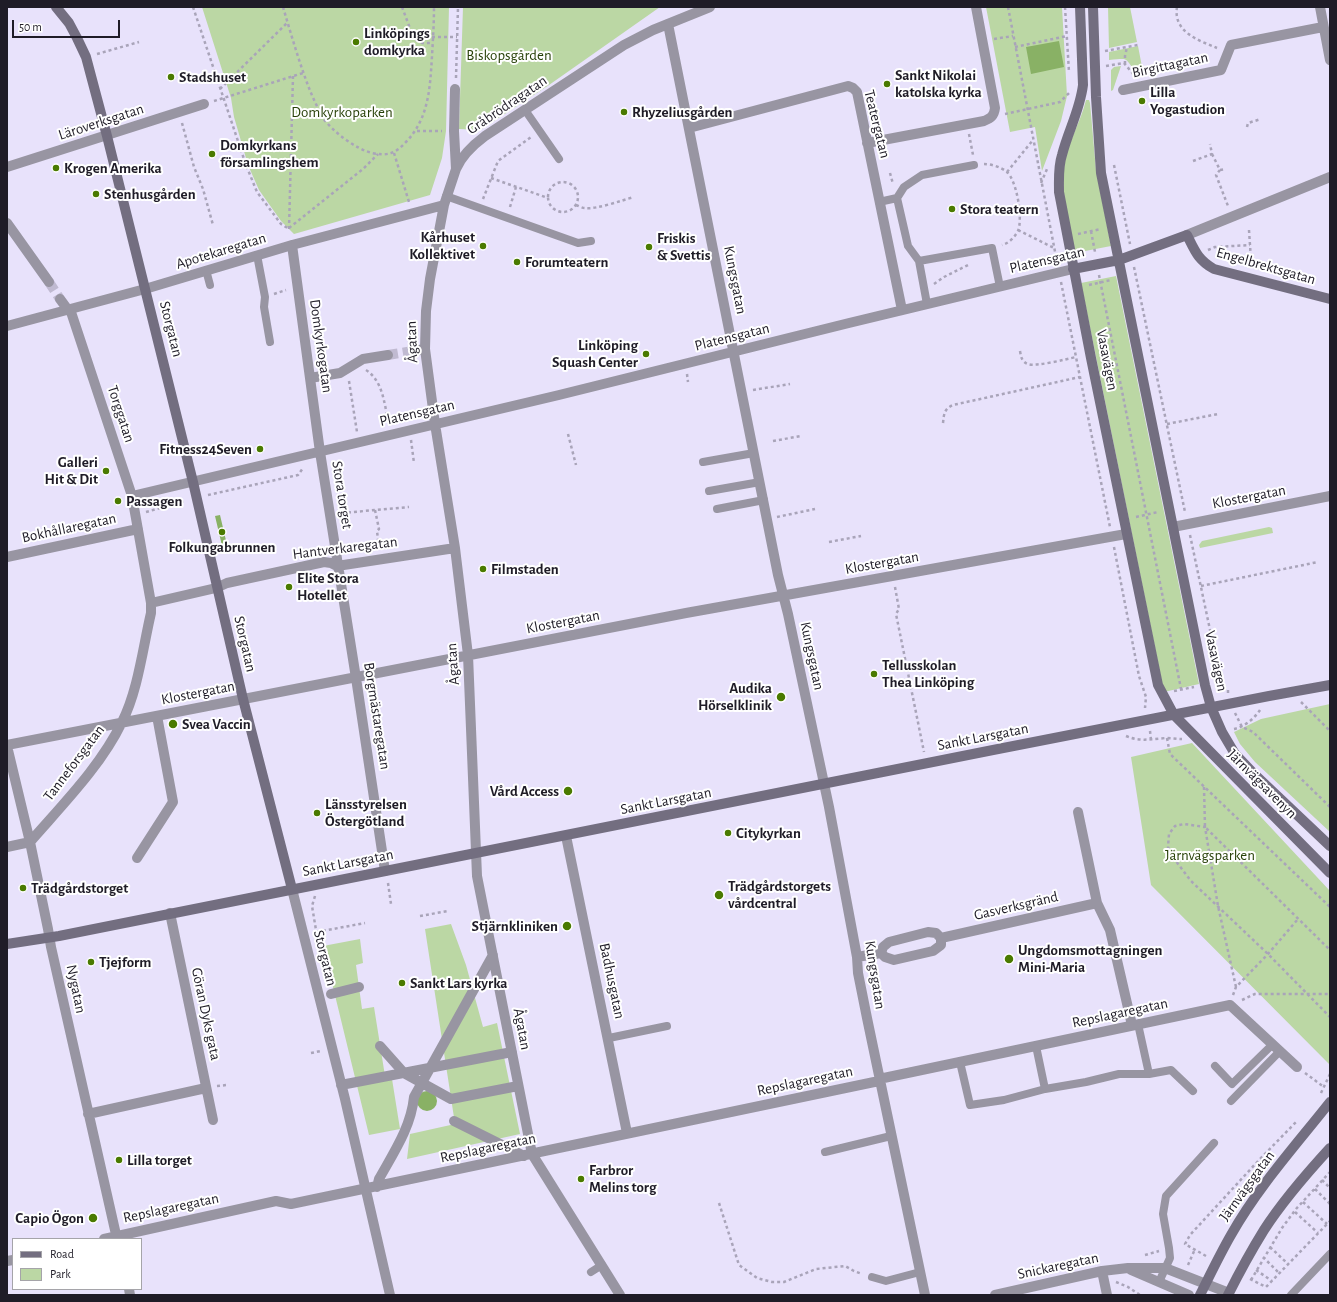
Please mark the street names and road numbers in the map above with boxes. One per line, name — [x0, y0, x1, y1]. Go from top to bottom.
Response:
street label: Birgittagatan — [1130, 48, 1210, 82]
street label: Gråbrödragatan — [463, 72, 551, 138]
street label: Teatergatan — [860, 88, 894, 160]
street label: Läroverksgatan — [56, 100, 146, 144]
street label: Apotekaregatan — [174, 229, 268, 273]
street label: Platensgatan — [1008, 243, 1086, 277]
street label: Engelbrektsgatan — [1214, 243, 1318, 289]
street label: Kungsgatan — [720, 244, 750, 316]
street label: Domkyrkogatan — [306, 298, 336, 394]
street label: Storgatan — [155, 299, 187, 359]
street label: Platensgatan — [693, 319, 771, 355]
street label: Ågatan — [402, 321, 422, 363]
street label: Vasavägen — [1092, 328, 1122, 392]
street label: Torggatan — [103, 383, 139, 445]
street label: Platensgatan — [378, 396, 456, 430]
street label: Stora torget — [328, 460, 356, 530]
street label: Klostergatan — [1211, 481, 1287, 513]
street label: Bokhållaregatan — [20, 509, 118, 547]
street label: Hantverkaregatan — [292, 533, 398, 563]
street label: Klostergatan — [844, 548, 920, 578]
street label: Klostergatan — [525, 606, 601, 638]
street label: Storgatan — [230, 614, 260, 674]
street label: Kungsgatan — [796, 620, 828, 692]
street label: Vasavägen — [1201, 629, 1231, 693]
street label: Ågatan — [443, 642, 463, 686]
street label: Borgmästaregatan — [360, 661, 394, 771]
street label: Klostergatan — [160, 677, 236, 709]
street label: Sankt Larsgatan — [936, 719, 1030, 755]
street label: Tanneforsgatan — [40, 721, 108, 805]
street label: Järnvägsavenyn — [1224, 746, 1300, 822]
street label: Sankt Larsgatan — [619, 783, 713, 819]
street label: Sankt Larsgatan — [301, 845, 395, 881]
street label: Gasverksgränd — [972, 888, 1060, 924]
street label: Storgatan — [309, 928, 341, 988]
street label: Kungsgatan — [861, 939, 889, 1011]
street label: Badhusgatan — [595, 941, 629, 1021]
street label: Nygatan — [62, 963, 90, 1015]
street label: Göran Dyks gata — [187, 966, 225, 1062]
street label: Repslagaregatan — [1071, 994, 1169, 1032]
street label: Ågatan — [509, 1007, 535, 1051]
street label: Repslagaregatan — [756, 1062, 854, 1100]
street label: Repslagaregatan — [439, 1129, 537, 1167]
street label: Järnvägsgatan — [1215, 1147, 1279, 1225]
street label: Repslagaregatan — [122, 1189, 220, 1227]
street label: Snickaregatan — [1016, 1249, 1100, 1283]

